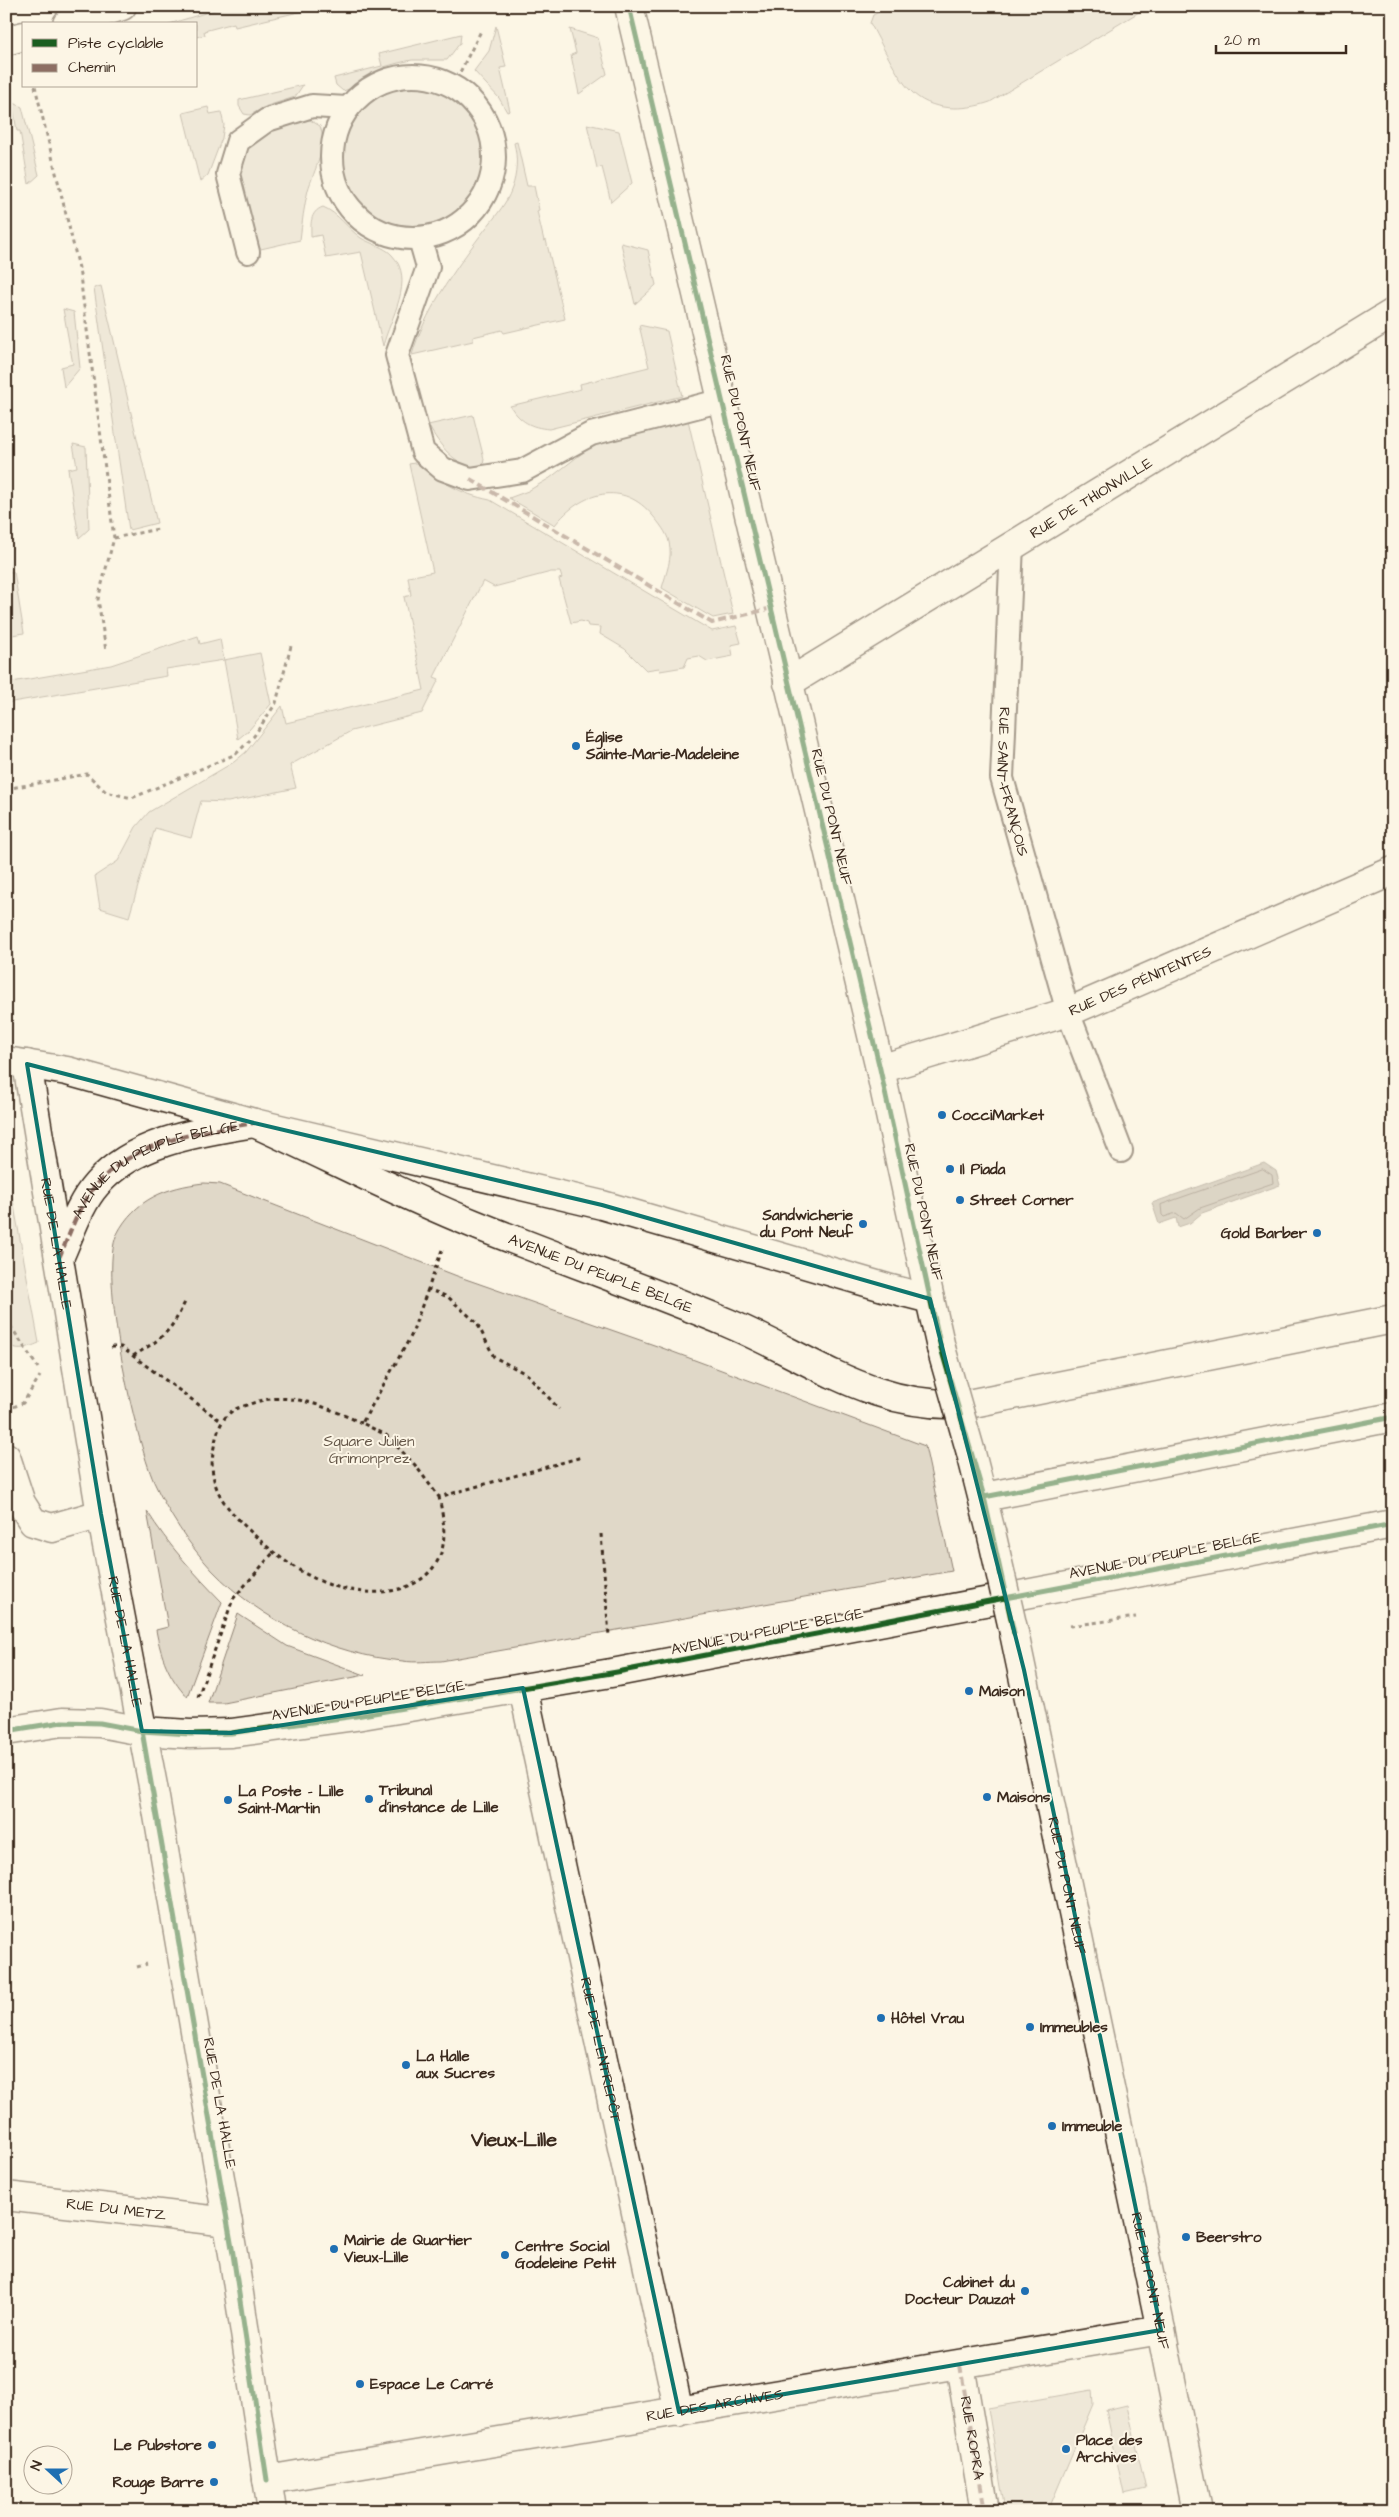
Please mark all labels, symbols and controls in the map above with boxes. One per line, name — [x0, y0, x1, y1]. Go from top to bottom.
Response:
legend — [22, 22, 198, 88]
scale bar — [1216, 22, 1346, 54]
text: 20 m — [1224, 30, 1260, 51]
text: Piste cyclable — [68, 33, 164, 55]
text: Chemin — [68, 57, 116, 78]
street label: RUE DU PONT NEUF — [715, 353, 767, 494]
street label: RUE DE THIONVILLE — [1026, 453, 1157, 544]
street label: RUE SAINT-FRANÇOIS — [991, 707, 1034, 859]
place label: Église Sainte-Marie-Madeleine — [585, 727, 739, 765]
marker: Église Sainte-Marie-Madeleine — [570, 740, 582, 752]
street label: RUE DU PONT NEUF — [806, 747, 858, 888]
street label: RUE DES PÉNITENTES — [1065, 941, 1215, 1021]
place label: CocciMarket — [952, 1105, 1045, 1126]
marker: CocciMarket — [936, 1109, 948, 1121]
street label: AVENUE DU PEUPLE BELGE — [67, 1116, 241, 1222]
street label: RUE DU PONT NEUF — [899, 1142, 948, 1283]
place label: Il Piada — [960, 1159, 1006, 1180]
marker: Il Piada — [944, 1163, 956, 1175]
street label: RUE DE LA HALLE — [35, 1176, 77, 1311]
place label: Street Corner — [969, 1190, 1074, 1211]
marker: Street Corner — [954, 1194, 966, 1206]
place label: Sandwicherie du Pont Neuf — [759, 1205, 854, 1243]
marker: Sandwicherie du Pont Neuf — [857, 1218, 869, 1230]
place label: Gold Barber — [1221, 1223, 1308, 1244]
marker: Gold Barber — [1311, 1227, 1323, 1239]
street label: AVENUE DU PEUPLE BELGE — [505, 1229, 696, 1319]
park label: Square Julien Grimonprez — [324, 1431, 415, 1469]
street label: AVENUE DU PEUPLE BELGE — [1067, 1526, 1263, 1584]
street label: RUE DE LA HALLE — [102, 1574, 148, 1709]
street label: AVENUE DU PEUPLE BELGE — [669, 1602, 865, 1660]
street label: AVENUE DU PEUPLE BELGE — [270, 1675, 466, 1726]
place label: Maison — [979, 1681, 1025, 1702]
marker: Maison — [963, 1685, 975, 1697]
place label: Tribunal d'instance de Lille — [378, 1780, 499, 1818]
place label: La Poste - Lille Saint-Martin — [237, 1781, 344, 1819]
place label: Maisons — [997, 1787, 1051, 1808]
marker: Maisons — [981, 1791, 993, 1803]
marker: Tribunal d'instance de Lille — [363, 1793, 375, 1805]
marker: La Poste - Lille Saint-Martin — [222, 1794, 234, 1806]
street label: RUE DU PONT NEUF — [1042, 1815, 1092, 1957]
street label: RUE DE L'ENTREPÔT — [575, 1975, 626, 2125]
place label: Hôtel Vrau — [891, 2008, 964, 2029]
marker: Hôtel Vrau — [875, 2012, 887, 2024]
place label: Immeubles — [1040, 2017, 1108, 2038]
marker: Immeubles — [1024, 2021, 1036, 2033]
street label: RUE DE LA HALLE — [198, 2036, 241, 2170]
place label: La Halle aux Sucres — [415, 2046, 495, 2084]
marker: La Halle aux Sucres — [400, 2059, 412, 2071]
place label: Immeuble — [1062, 2116, 1122, 2137]
marker: Immeuble — [1046, 2120, 1058, 2132]
district label: Vieux-Lille — [470, 2126, 557, 2154]
street label: RUE DU METZ — [65, 2193, 168, 2226]
street label: RUE DU PONT NEUF — [1125, 2210, 1175, 2352]
place label: Beerstro — [1196, 2227, 1262, 2248]
place label: Mairie de Quartier Vieux-Lille — [343, 2230, 472, 2268]
marker: Beerstro — [1180, 2231, 1192, 2243]
place label: Centre Social Godeleine Petit — [515, 2236, 617, 2274]
marker: Mairie de Quartier Vieux-Lille — [328, 2243, 340, 2255]
marker: Centre Social Godeleine Petit — [499, 2249, 511, 2261]
place label: Cabinet du Docteur Dauzat — [905, 2272, 1016, 2310]
marker: Cabinet du Docteur Dauzat — [1019, 2285, 1031, 2297]
place label: Espace Le Carré — [370, 2374, 493, 2395]
marker: Espace Le Carré — [354, 2378, 366, 2390]
street label: RUE DES ARCHIVES — [645, 2383, 785, 2427]
street label: RUE ROPRA — [954, 2395, 990, 2482]
place label: Place des Archives — [1076, 2430, 1143, 2468]
place label: Le Pubstore — [113, 2435, 202, 2456]
marker: Le Pubstore — [206, 2439, 218, 2451]
marker: Place des Archives — [1060, 2443, 1072, 2455]
north arrow — [22, 2444, 72, 2494]
text: N — [26, 2458, 48, 2473]
place label: Rouge Barre — [112, 2472, 204, 2495]
marker: Rouge Barre — [208, 2476, 220, 2488]

